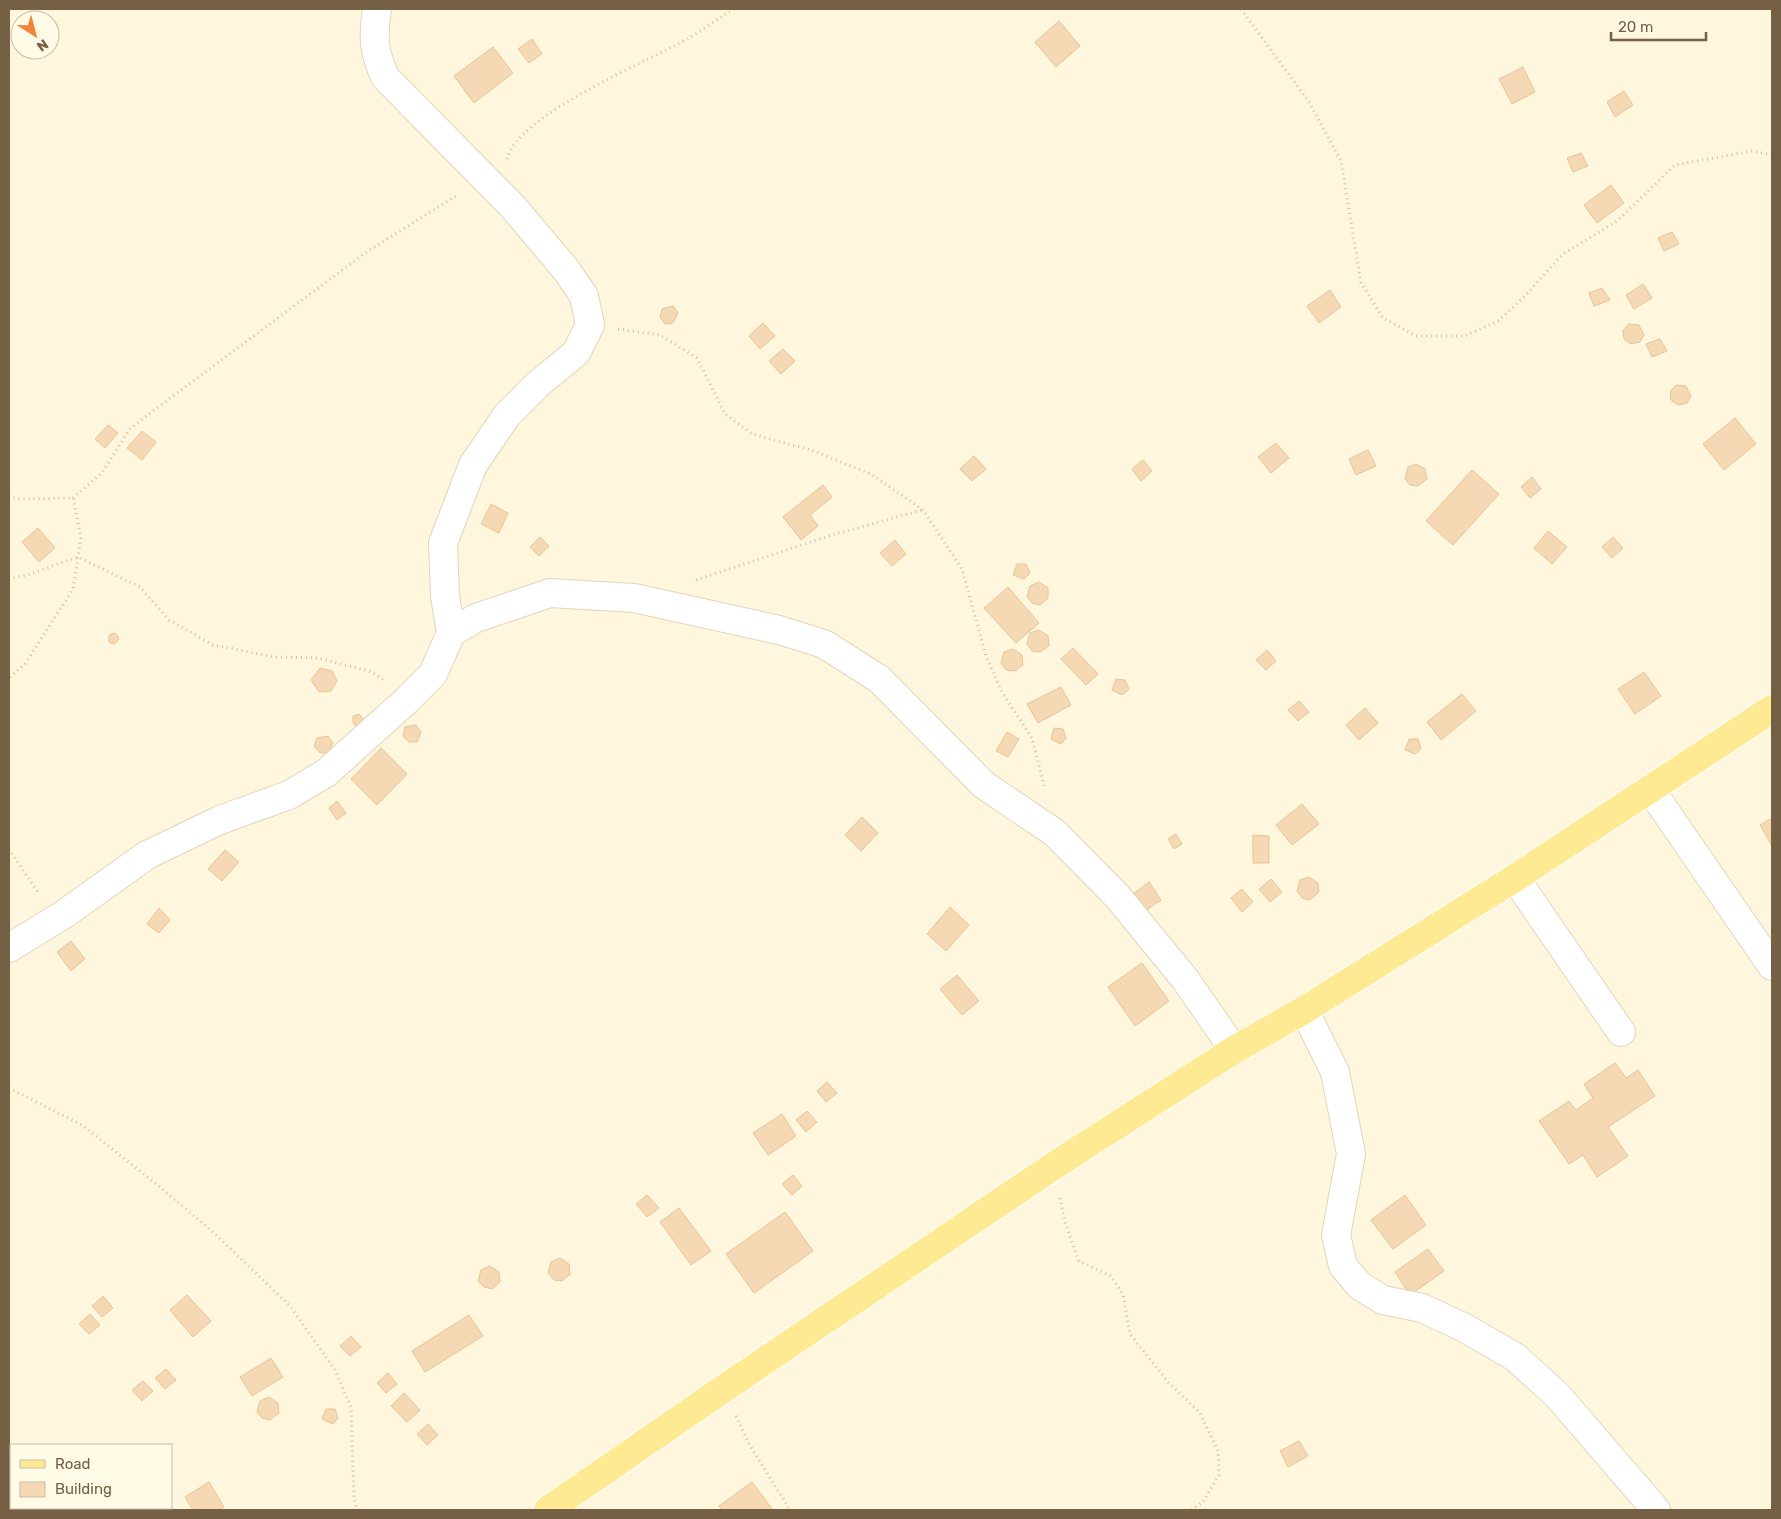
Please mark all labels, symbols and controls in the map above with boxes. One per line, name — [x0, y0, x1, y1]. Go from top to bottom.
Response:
north arrow — [10, 10, 60, 60]
scale bar — [1611, 10, 1706, 42]
text: 20 m — [1618, 18, 1653, 36]
text: N — [33, 35, 51, 55]
legend — [10, 1444, 172, 1509]
text: Road — [55, 1455, 91, 1473]
text: Building — [55, 1480, 112, 1498]

